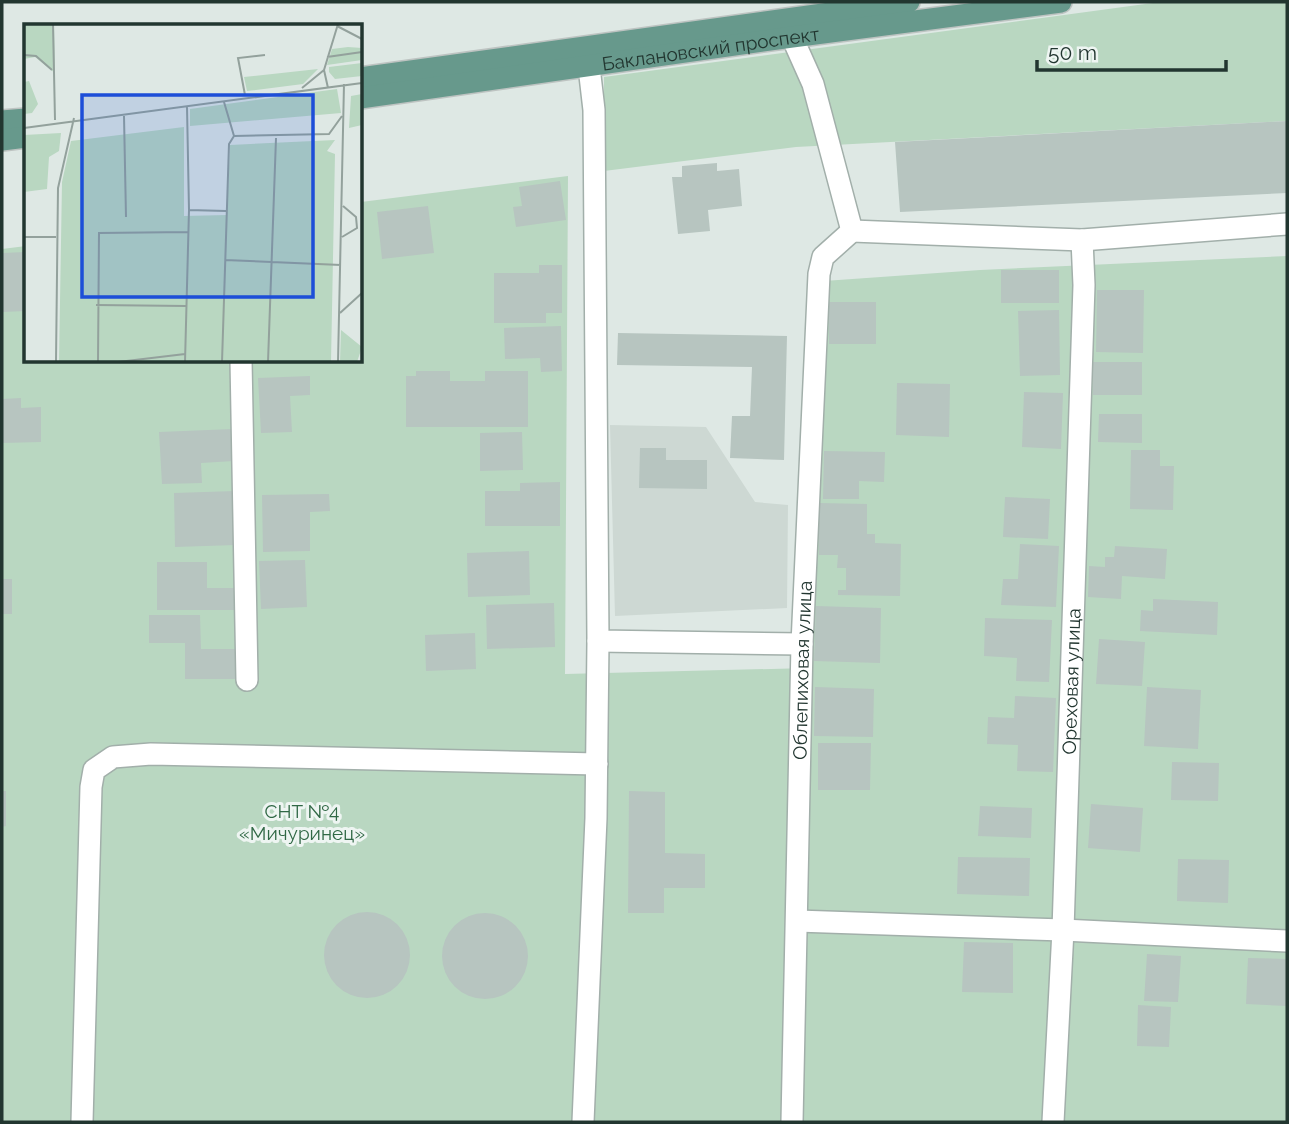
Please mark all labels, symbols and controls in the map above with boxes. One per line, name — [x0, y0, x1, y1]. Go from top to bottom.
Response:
street label: Баклановский проспект — [600, 23, 821, 75]
inset map — [24, 24, 362, 362]
scale bar — [1037, 28, 1226, 72]
text: 50 m — [1048, 40, 1097, 65]
street label: Облепиховая улица — [789, 580, 816, 760]
street label: Ореховая улица — [1058, 608, 1084, 755]
park label: СНТ №4 «Мичуринец» — [239, 800, 365, 844]

